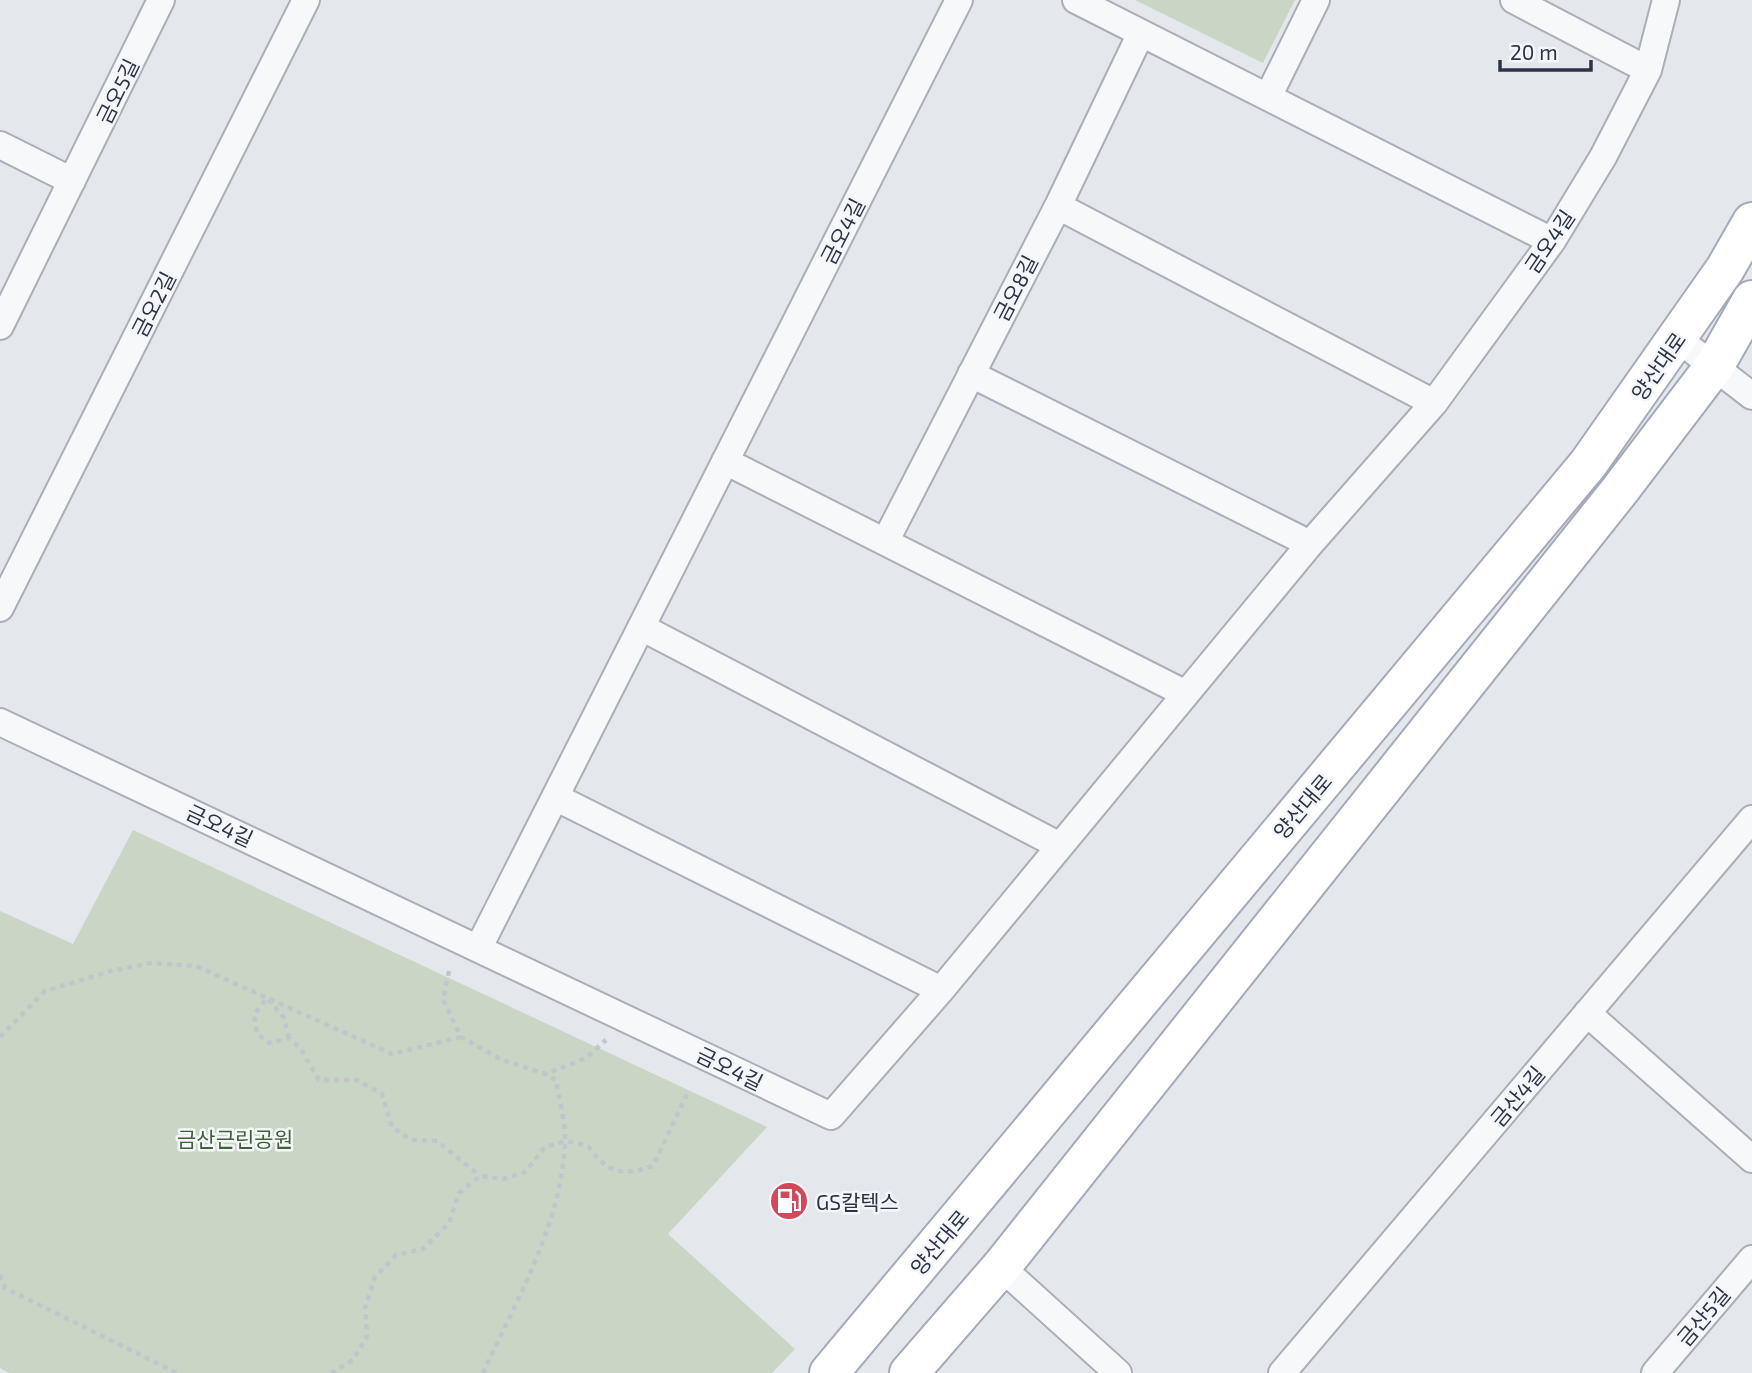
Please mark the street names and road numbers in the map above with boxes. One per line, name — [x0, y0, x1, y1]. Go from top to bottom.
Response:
street label: 금오5길 — [91, 54, 143, 128]
street label: 금오4길 — [815, 194, 869, 268]
street label: 금오4길 — [1519, 205, 1579, 277]
street label: 금오8길 — [988, 251, 1042, 325]
street label: 금오2길 — [126, 267, 180, 341]
street label: 양산대로 — [1626, 327, 1690, 405]
street label: 양산대로 — [1268, 768, 1336, 844]
street label: 금오4길 — [183, 799, 257, 851]
street label: 금오4길 — [693, 1041, 767, 1095]
street label: 금산4길 — [1485, 1061, 1549, 1131]
street label: 양산대로 — [905, 1204, 973, 1280]
street label: 금산5길 — [1671, 1281, 1735, 1351]

